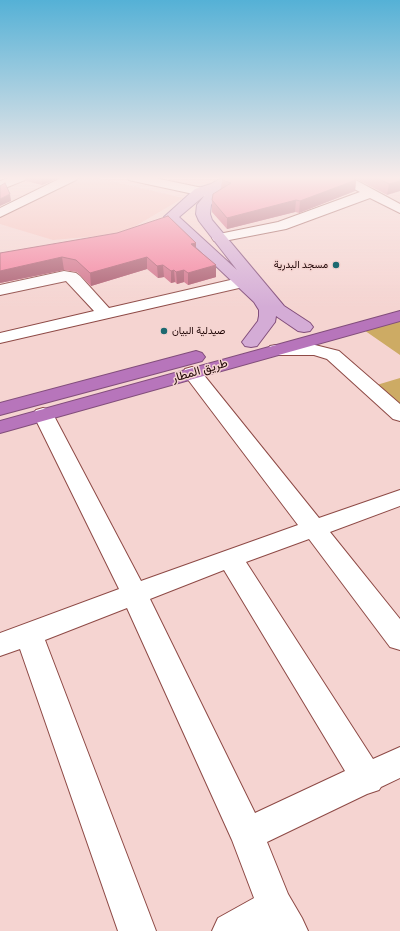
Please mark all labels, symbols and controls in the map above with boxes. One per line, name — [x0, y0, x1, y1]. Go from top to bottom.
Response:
place label: مسجد البدرية — [274, 259, 328, 271]
marker: مسجد البدرية — [331, 260, 341, 270]
place label: صيدلية البيان — [172, 325, 225, 337]
marker: صيدلية البيان — [159, 326, 169, 336]
street label: طريق المطار — [171, 356, 229, 386]

